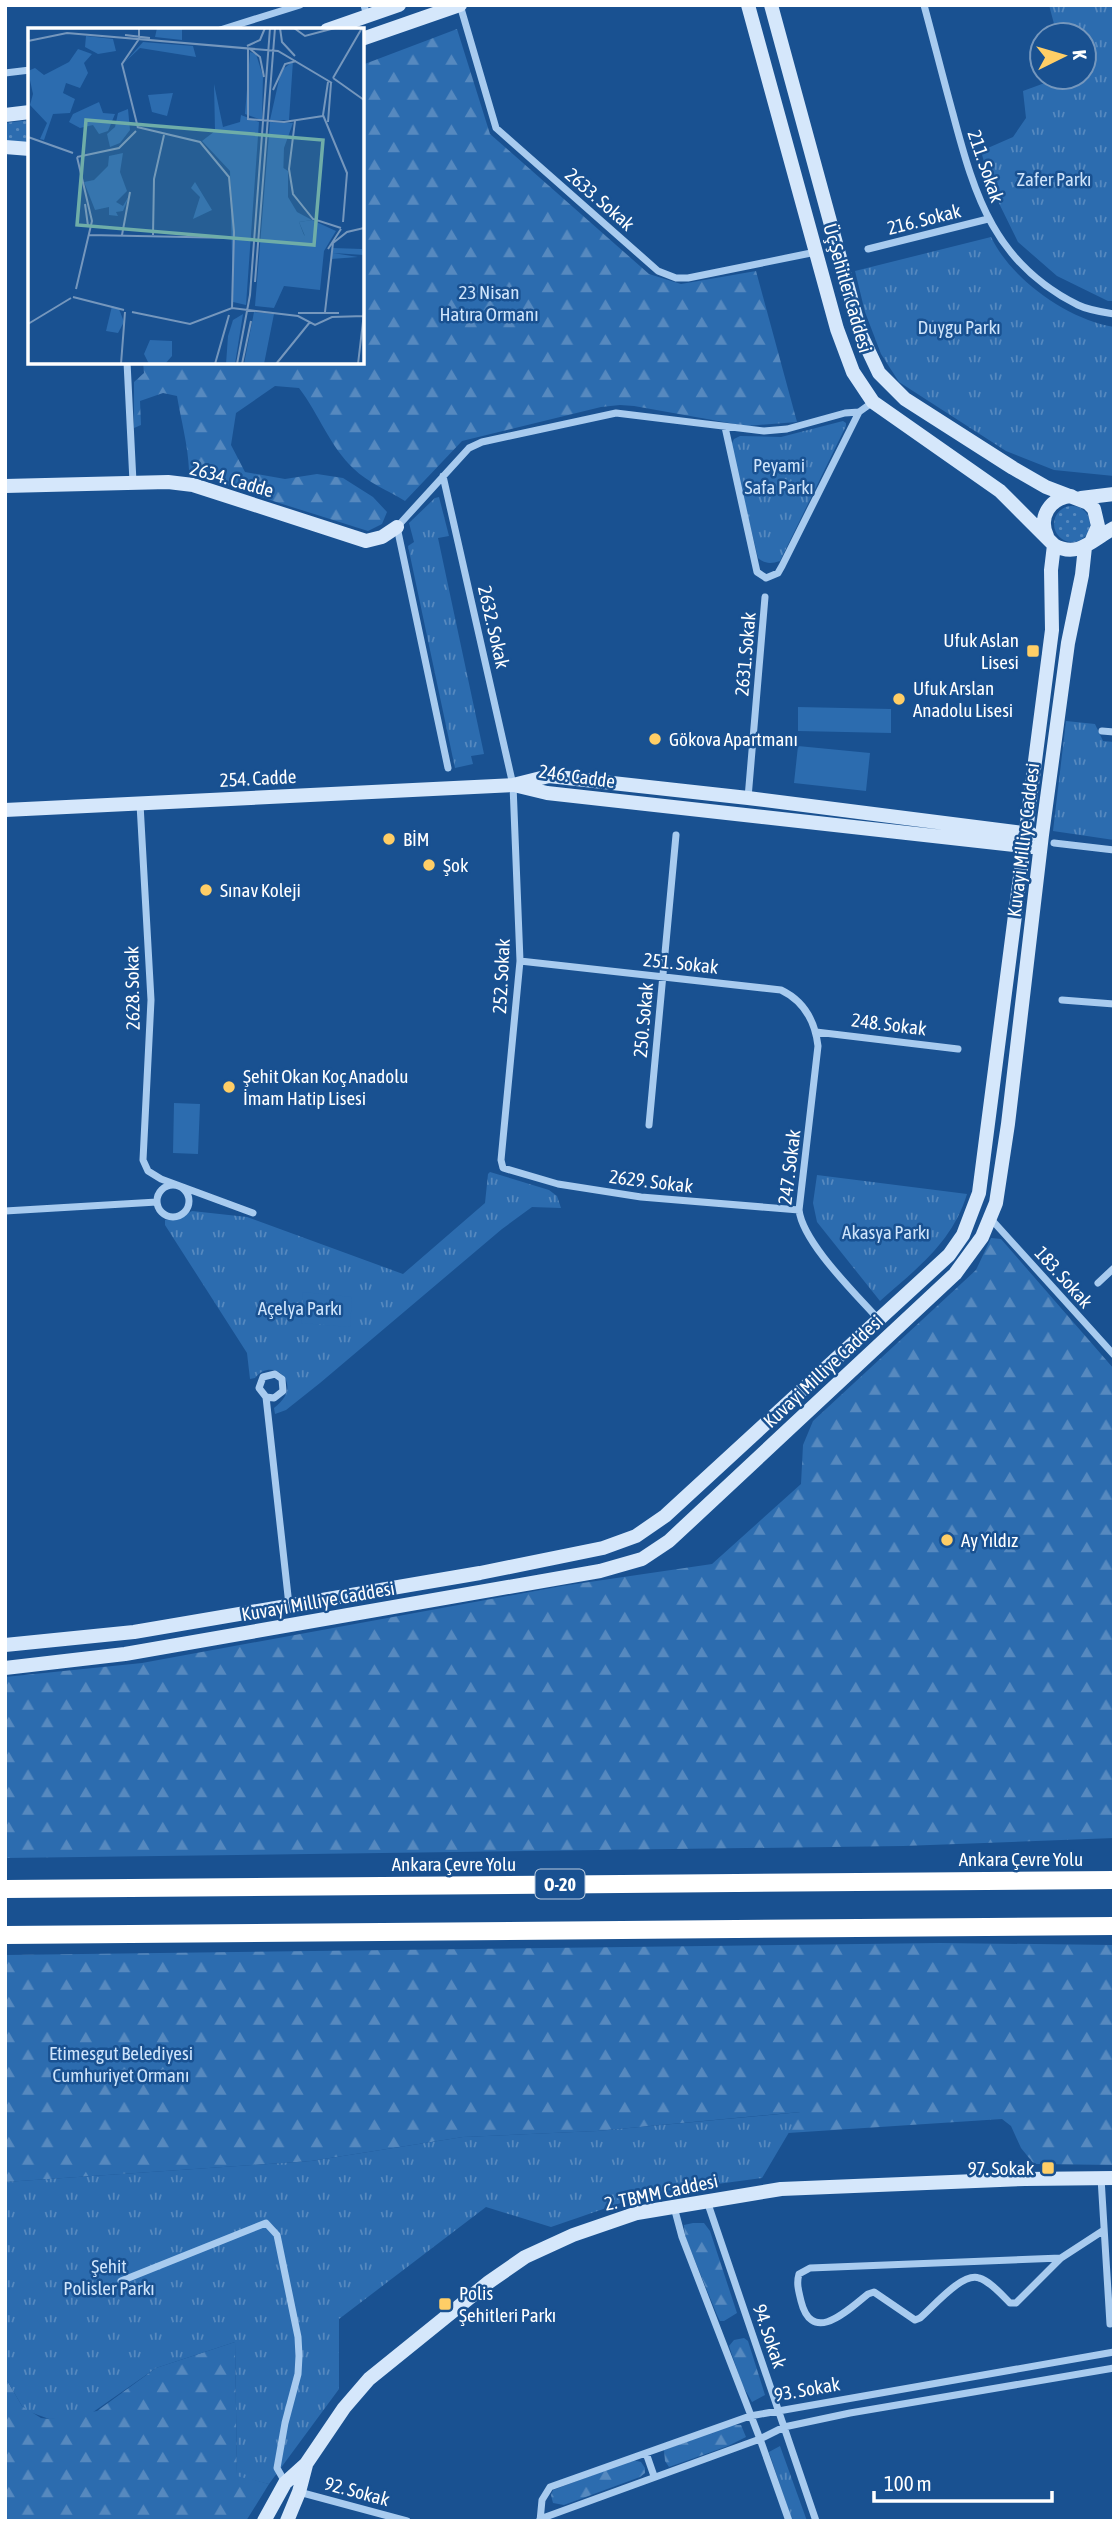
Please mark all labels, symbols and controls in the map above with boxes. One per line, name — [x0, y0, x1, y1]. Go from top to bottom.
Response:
north arrow — [1028, 21, 1098, 91]
inset map — [28, 28, 364, 364]
text: K — [1069, 49, 1091, 61]
street label: 211. Sokak — [963, 127, 1009, 206]
street label: 2633. Sokak — [561, 163, 639, 235]
park label: Zafer Parkı — [1017, 168, 1092, 190]
street label: 216. Sokak — [885, 199, 964, 239]
street label: Üç Şehitler Caddesi — [819, 221, 877, 355]
park label: 23 Nisan Hatıra Ormanı — [439, 281, 539, 325]
park label: Duygu Parkı — [917, 316, 1001, 338]
park label: Peyami Safa Parkı — [744, 454, 814, 498]
street label: 2634. Cadde — [188, 457, 276, 501]
street label: 2632. Sokak — [474, 584, 514, 671]
street label: 2631. Sokak — [730, 610, 760, 697]
place label: Ufuk Aslan Lisesi — [943, 629, 1019, 673]
marker: Ufuk Aslan Lisesi — [1025, 643, 1041, 659]
place label: Ufuk Arslan Anadolu Lisesi — [913, 677, 1013, 721]
marker: Ufuk Arslan Anadolu Lisesi — [891, 691, 907, 707]
place label: Gökova Apartmanı — [669, 728, 798, 750]
marker: Gökova Apartmanı — [647, 731, 663, 747]
street label: 246. Cadde — [537, 760, 617, 792]
street label: Kuvayi Milliye Caddesi — [1003, 762, 1043, 918]
street label: 254. Cadde — [219, 765, 297, 791]
place label: BİM — [403, 828, 430, 850]
marker: BİM — [381, 831, 397, 847]
place label: Şok — [443, 854, 469, 876]
marker: Şok — [421, 857, 437, 873]
place label: Sınav Koleji — [220, 879, 301, 901]
marker: Sınav Koleji — [198, 882, 214, 898]
street label: 252. Sokak — [488, 937, 514, 1014]
street label: 2628. Sokak — [120, 945, 144, 1030]
street label: 251. Sokak — [642, 948, 720, 978]
street label: 250. Sokak — [629, 981, 657, 1058]
street label: 248. Sokak — [850, 1008, 928, 1040]
place label: Şehit Okan Koç Anadolu İmam Hatip Lisesi — [243, 1065, 408, 1109]
marker: Şehit Okan Koç Anadolu İmam Hatip Lisesi — [221, 1079, 237, 1095]
street label: 247. Sokak — [773, 1128, 805, 1206]
street label: 2629. Sokak — [608, 1165, 695, 1197]
park label: Akasya Parkı — [842, 1221, 930, 1243]
street label: 183. Sokak — [1031, 1242, 1098, 1313]
park label: Açelya Parkı — [258, 1297, 342, 1319]
street label: Kuvayi Milliye Caddesi — [759, 1310, 887, 1432]
place label: Ay Yıldız — [961, 1529, 1018, 1551]
marker: Ay Yıldız — [939, 1532, 955, 1548]
street label: Kuvayi Milliye Caddesi — [240, 1577, 396, 1625]
street label: Ankara Çevre Yolu — [959, 1848, 1083, 1870]
street label: Ankara Çevre Yolu — [392, 1853, 516, 1875]
road number: O-20 — [536, 1870, 584, 1898]
park label: Etimesgut Belediyesi Cumhuriyet Ormanı — [49, 2042, 193, 2086]
place label: 97. Sokak — [968, 2157, 1035, 2179]
marker: 97. Sokak — [1040, 2160, 1056, 2176]
street label: 2. TBMM Caddesi — [602, 2169, 720, 2215]
park label: Şehit Polisler Parkı — [63, 2255, 155, 2299]
place label: Polis Şehitleri Parkı — [459, 2282, 556, 2326]
marker: Polis Şehitleri Parkı — [437, 2296, 453, 2312]
street label: 94. Sokak — [749, 2301, 791, 2372]
street label: 93. Sokak — [772, 2372, 842, 2406]
scale bar — [874, 2460, 1052, 2504]
text: 100 m — [884, 2471, 932, 2495]
street label: 92. Sokak — [322, 2472, 392, 2510]

